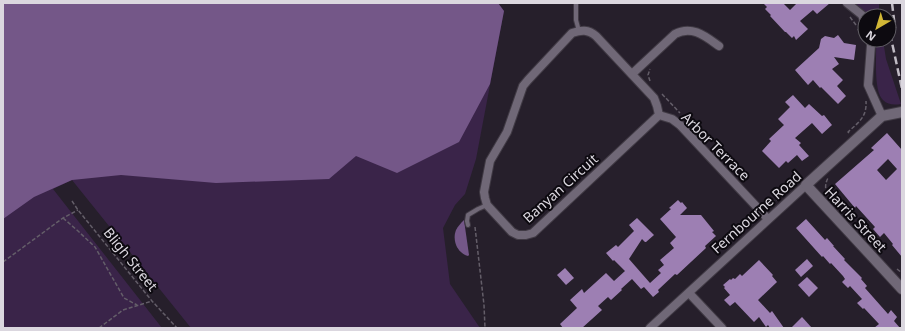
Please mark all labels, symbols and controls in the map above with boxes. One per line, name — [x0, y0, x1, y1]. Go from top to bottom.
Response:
north arrow — [857, 8, 897, 48]
text: N — [862, 28, 879, 45]
street label: Arbor Terrace — [678, 108, 754, 184]
street label: Banyan Circuit — [518, 149, 602, 227]
street label: Fernbourne Road — [707, 166, 805, 258]
street label: Harris Street — [821, 182, 891, 256]
street label: Bligh Street — [100, 223, 162, 295]

